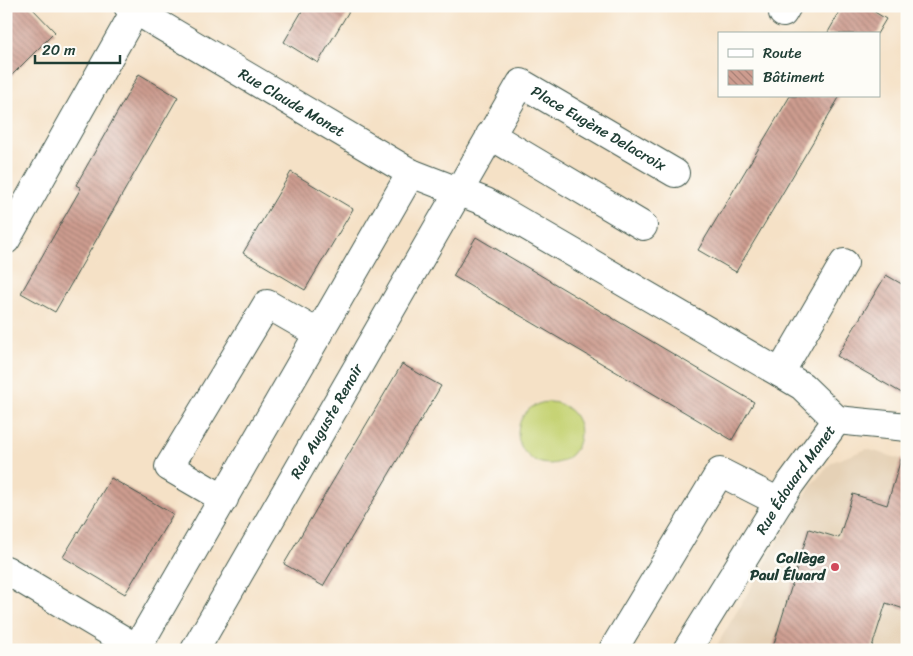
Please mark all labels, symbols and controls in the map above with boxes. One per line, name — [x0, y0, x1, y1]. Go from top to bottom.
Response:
scale bar — [35, 32, 120, 64]
legend — [718, 32, 880, 98]
text: 20 m — [42, 37, 76, 63]
text: Route — [763, 40, 802, 66]
street label: Rue Claude Monet — [233, 61, 350, 144]
text: Bâtiment — [763, 64, 825, 90]
street label: Place Eugène Delacroix — [526, 79, 672, 178]
street label: Rue Auguste Renoir — [283, 358, 370, 484]
street label: Rue Édouard Manet — [749, 419, 843, 540]
place label: Collège Paul Éluard — [750, 545, 827, 588]
marker: Collège Paul Éluard — [829, 561, 841, 573]

